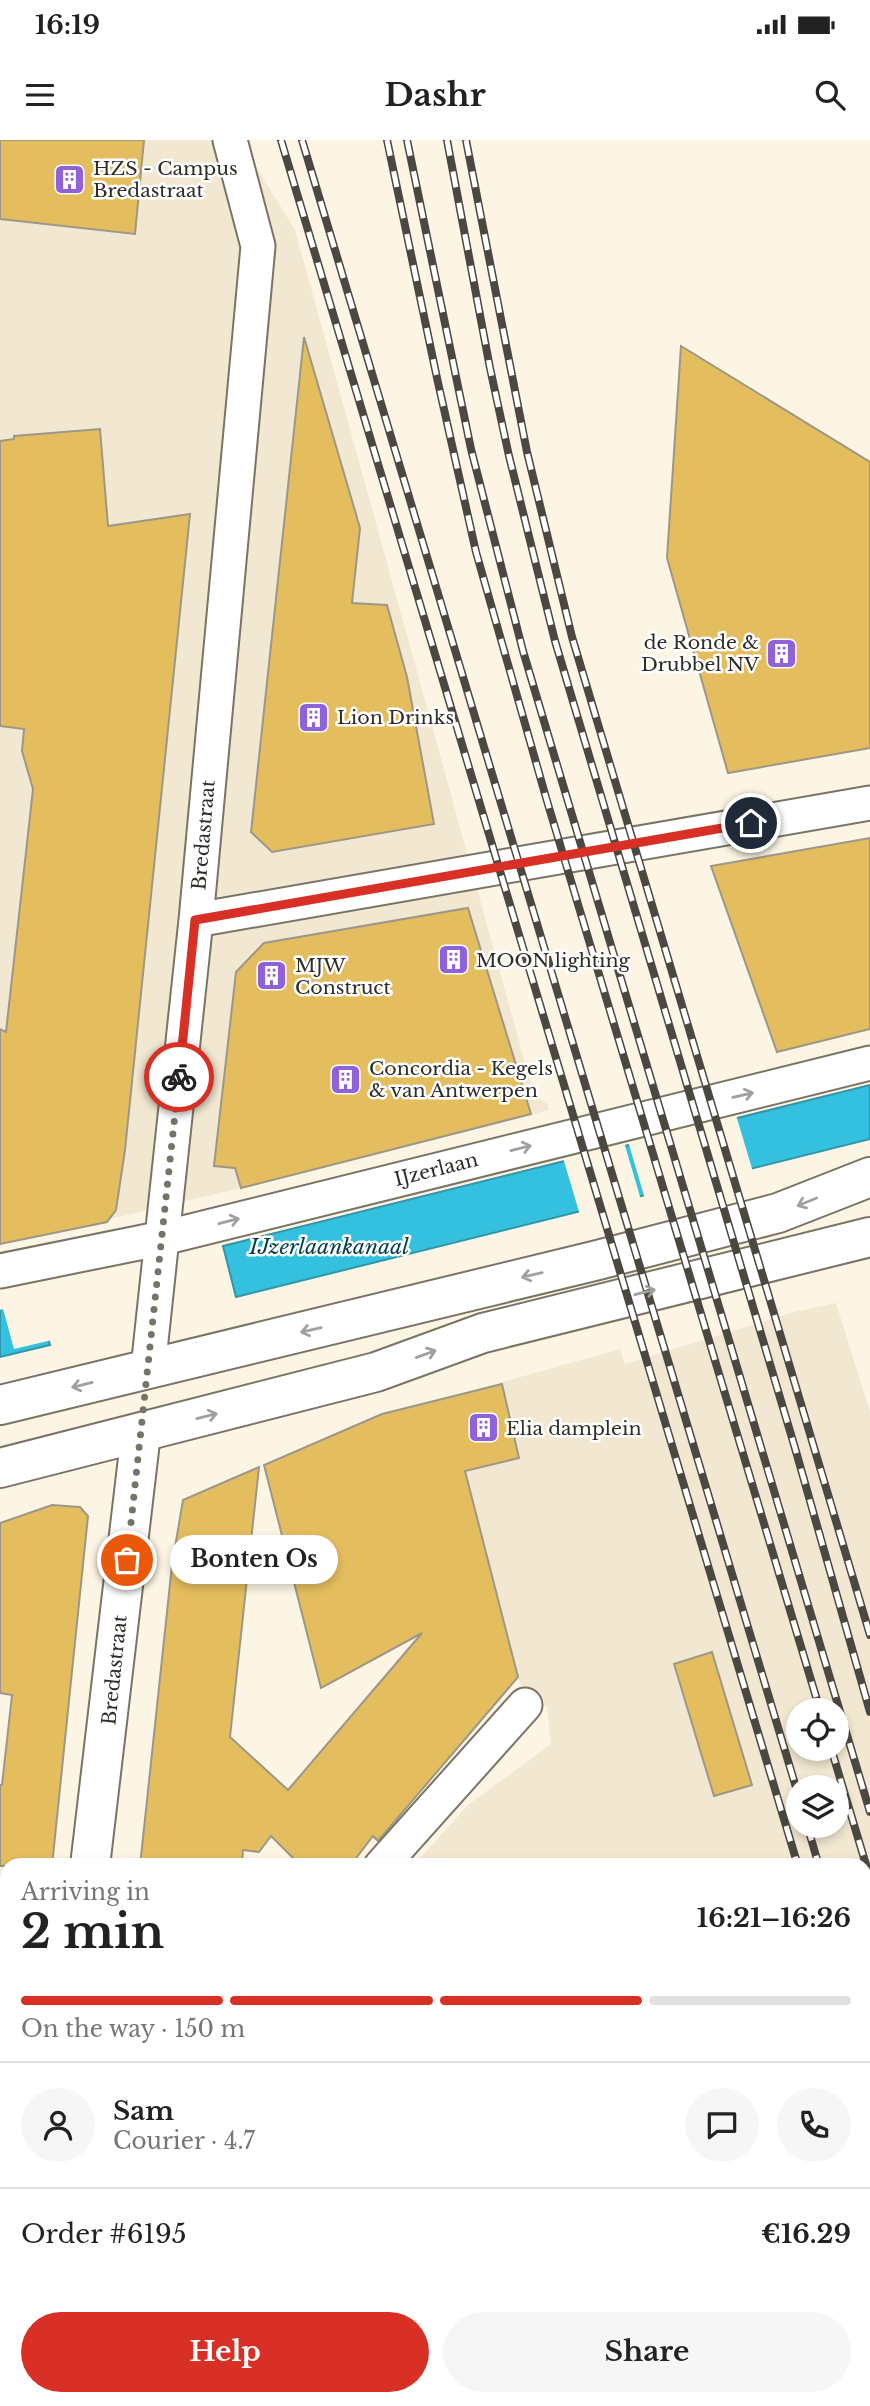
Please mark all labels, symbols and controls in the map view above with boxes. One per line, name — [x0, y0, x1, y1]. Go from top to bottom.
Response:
text: 16:19 — [35, 9, 100, 41]
text: Dashr — [384, 75, 486, 115]
icon: menu — [21, 76, 59, 114]
icon: search — [811, 76, 849, 114]
place label: HZS - Campus Bredastraat — [93, 157, 238, 202]
building icon: HZS - Campus Bredastraat — [53, 162, 87, 196]
place label: de Ronde & Drubbel NV — [641, 631, 760, 676]
building icon: de Ronde & Drubbel NV — [765, 636, 799, 670]
building icon: Lion Drinks — [297, 700, 331, 734]
place label: Lion Drinks — [337, 706, 454, 729]
street label: Bredastraat — [187, 778, 220, 891]
pin — [721, 793, 781, 853]
icon: home — [732, 804, 770, 842]
building icon: MOON lighting — [436, 943, 470, 977]
place label: MOON lighting — [476, 949, 631, 972]
place label: MJW Construct — [295, 954, 392, 999]
building icon: MJW Construct — [255, 959, 289, 993]
courier — [144, 1042, 214, 1112]
place label: Concordia - Kegels & van Antwerpen — [369, 1057, 553, 1102]
icon: bike — [160, 1058, 198, 1096]
building icon: Concordia - Kegels & van Antwerpen — [329, 1062, 363, 1096]
one-way arrow — [731, 1088, 754, 1101]
one-way arrow — [509, 1141, 532, 1154]
street label: IJzerlaan — [392, 1148, 480, 1191]
one-way arrow — [796, 1196, 818, 1209]
one-way arrow — [218, 1214, 240, 1227]
water label: IJzerlaankanaal — [248, 1234, 409, 1260]
one-way arrow — [521, 1269, 544, 1283]
one-way arrow — [633, 1285, 655, 1298]
one-way arrow — [300, 1324, 323, 1337]
one-way arrow — [414, 1347, 436, 1359]
one-way arrow — [71, 1379, 94, 1392]
one-way arrow — [195, 1409, 218, 1422]
building icon: Elia damplein — [466, 1411, 500, 1445]
place label: Elia damplein — [506, 1417, 642, 1440]
pin — [97, 1530, 157, 1590]
callout: Bonten Os — [169, 1536, 337, 1584]
icon: bag — [108, 1541, 146, 1579]
text: Bonten Os — [190, 1545, 318, 1573]
street label: Bredastraat — [97, 1613, 132, 1726]
map controls — [786, 1698, 849, 1838]
button: locate — [786, 1698, 849, 1761]
button: layers — [786, 1775, 849, 1838]
text: Arriving in — [21, 1878, 150, 1906]
text: 16:21–16:26 — [697, 1902, 851, 1934]
text: 2 min — [21, 1903, 164, 1960]
text: On the way · 150 m — [21, 2015, 245, 2043]
button: person — [21, 2088, 95, 2162]
button: chat — [685, 2088, 759, 2162]
button: phone — [777, 2088, 851, 2162]
text: Sam — [113, 2095, 174, 2127]
text: Courier · 4.7 — [113, 2127, 255, 2155]
text: Order #6195 — [21, 2218, 187, 2250]
text: €16.29 — [761, 2218, 851, 2250]
button: Help — [21, 2312, 429, 2392]
button: Share — [443, 2312, 851, 2392]

